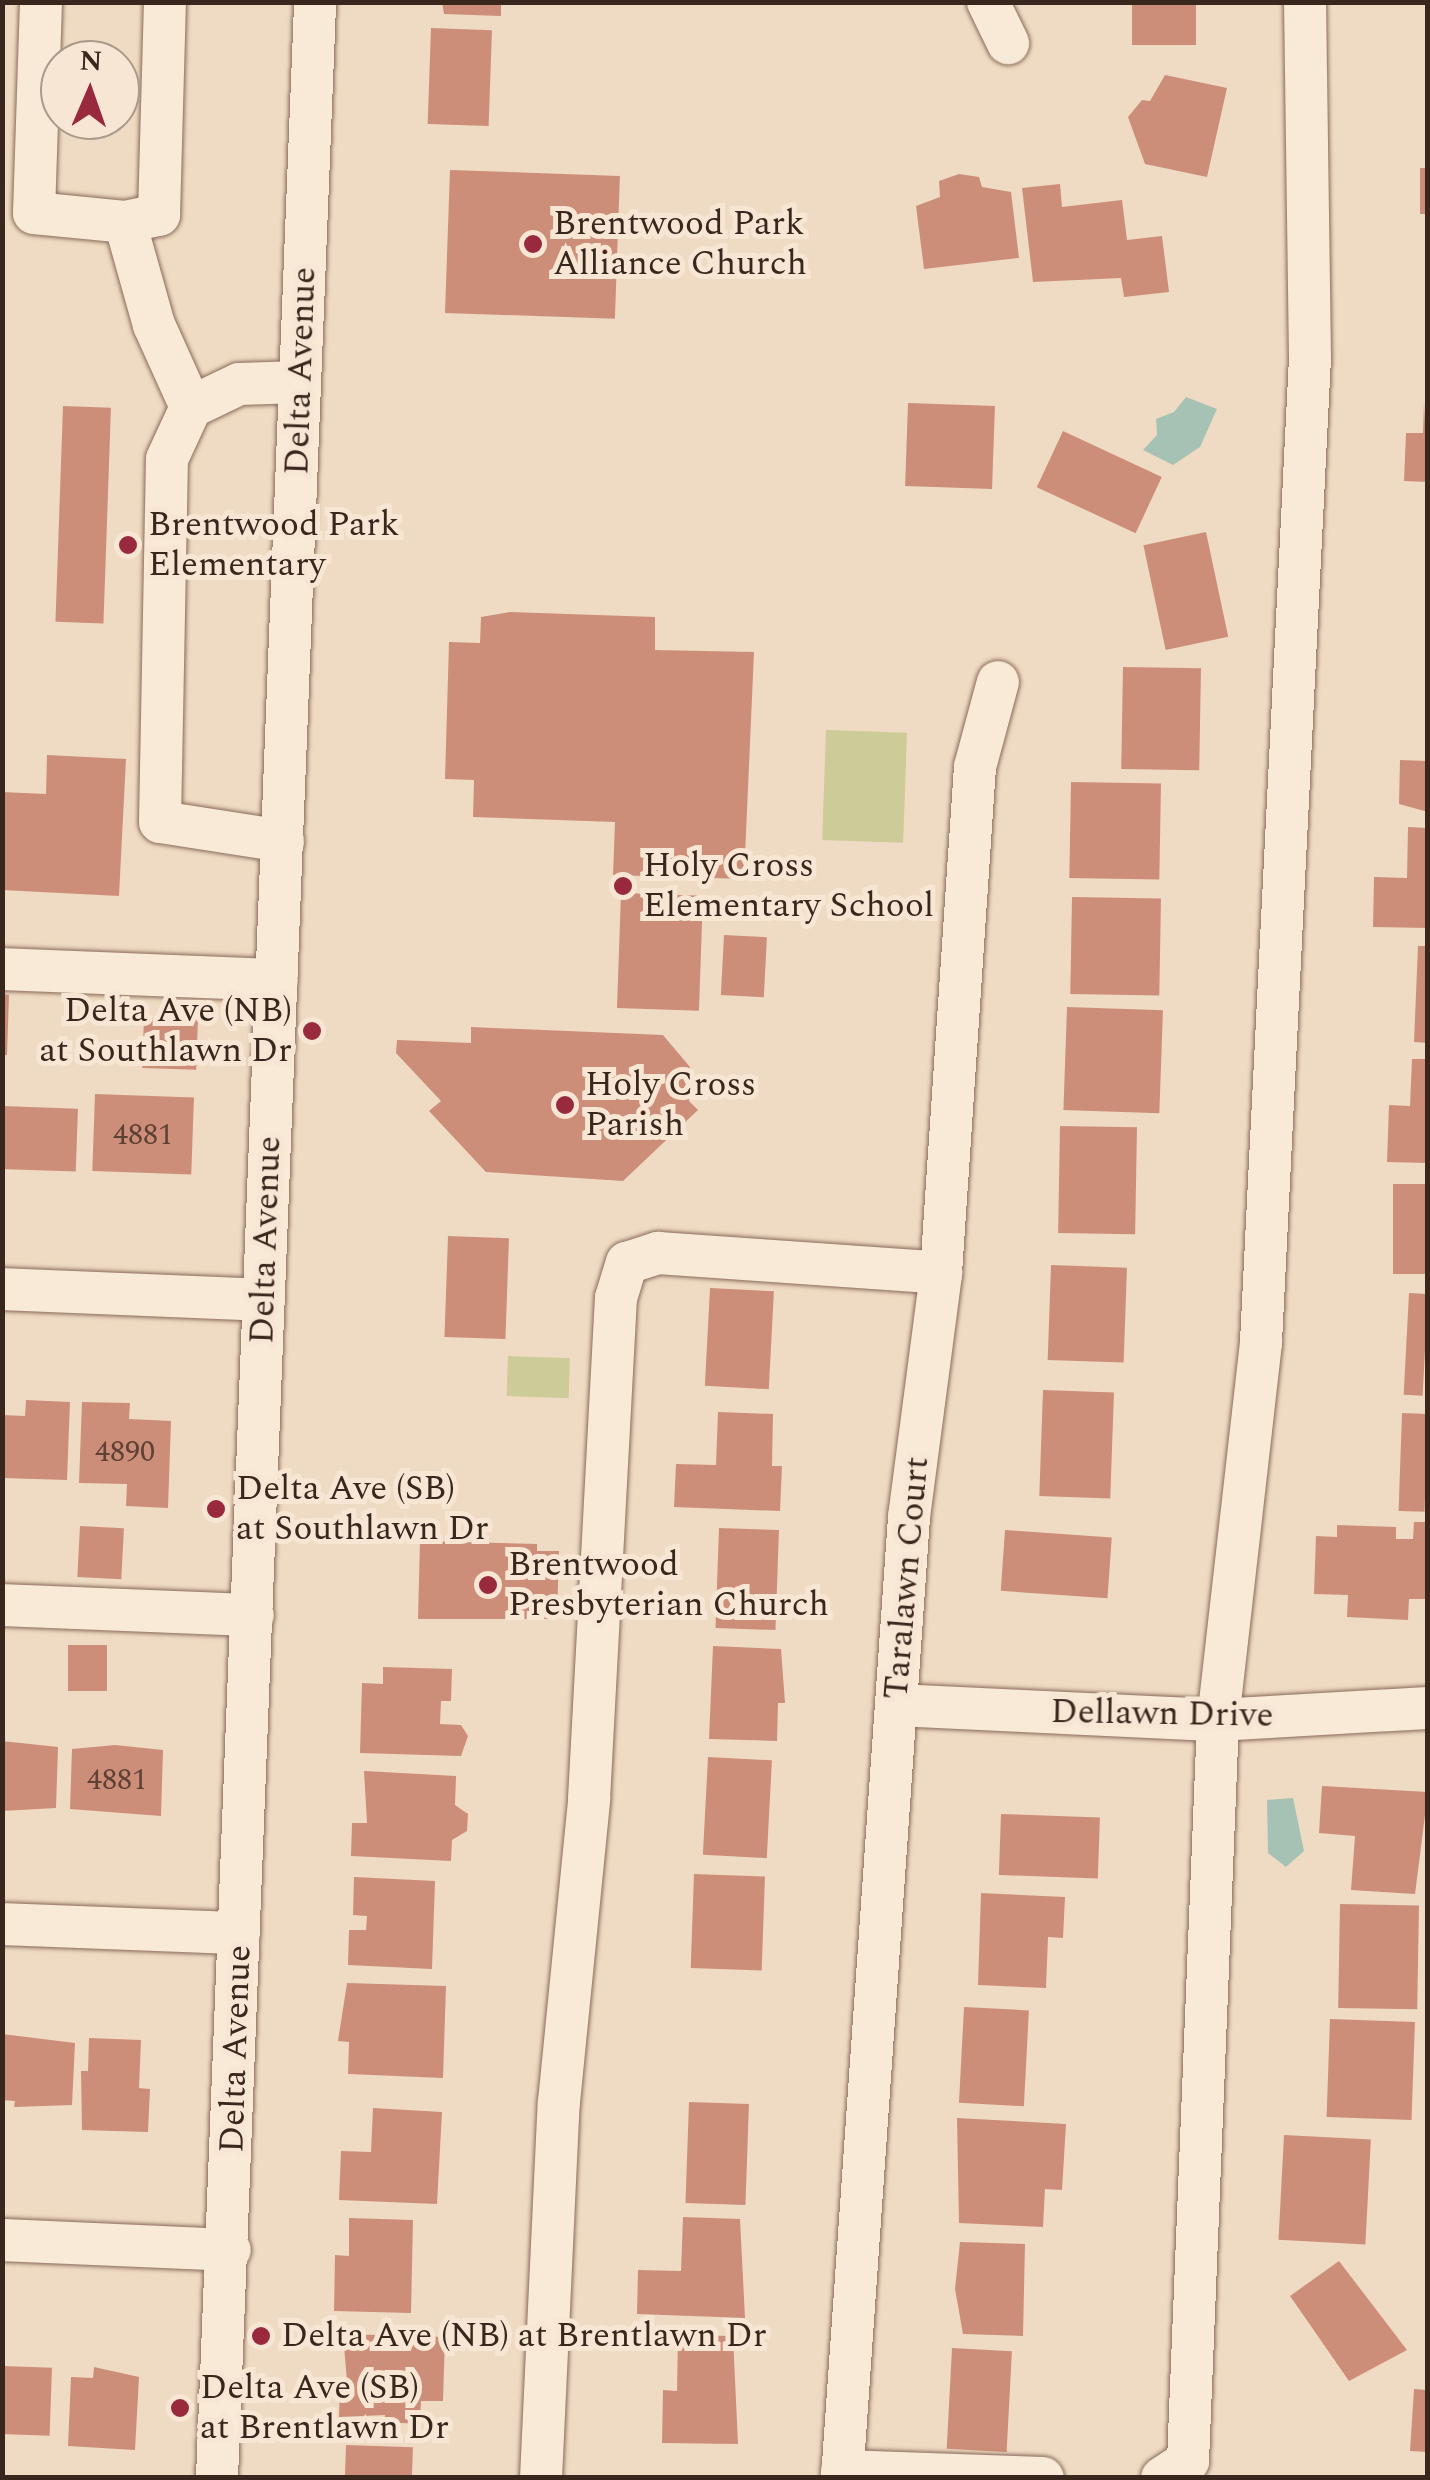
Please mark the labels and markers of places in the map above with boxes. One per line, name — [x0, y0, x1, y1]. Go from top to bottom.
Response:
place label: Brentwood Park Alliance Church — [553, 203, 807, 285]
marker: Brentwood Park Alliance Church — [522, 233, 544, 255]
place label: Brentwood Park Elementary — [148, 504, 400, 586]
marker: Brentwood Park Elementary — [117, 534, 139, 556]
place label: Holy Cross Elementary School — [643, 845, 934, 927]
marker: Holy Cross Elementary School — [612, 875, 634, 897]
place label: Delta Ave (NB) at Southlawn Dr — [39, 990, 292, 1072]
marker: Delta Ave (NB) at Southlawn Dr — [301, 1020, 323, 1042]
place label: Holy Cross Parish — [585, 1064, 756, 1146]
marker: Holy Cross Parish — [554, 1094, 576, 1116]
place label: Delta Ave (SB) at Southlawn Dr — [236, 1468, 489, 1550]
marker: Delta Ave (SB) at Southlawn Dr — [205, 1498, 227, 1520]
place label: Brentwood Presbyterian Church — [508, 1544, 829, 1626]
marker: Brentwood Presbyterian Church — [477, 1574, 499, 1596]
place label: Delta Ave (NB) at Brentlawn Dr — [281, 2315, 767, 2357]
marker: Delta Ave (NB) at Brentlawn Dr — [250, 2325, 272, 2347]
place label: Delta Ave (SB) at Brentlawn Dr — [200, 2367, 449, 2449]
marker: Delta Ave (SB) at Brentlawn Dr — [169, 2397, 191, 2419]

